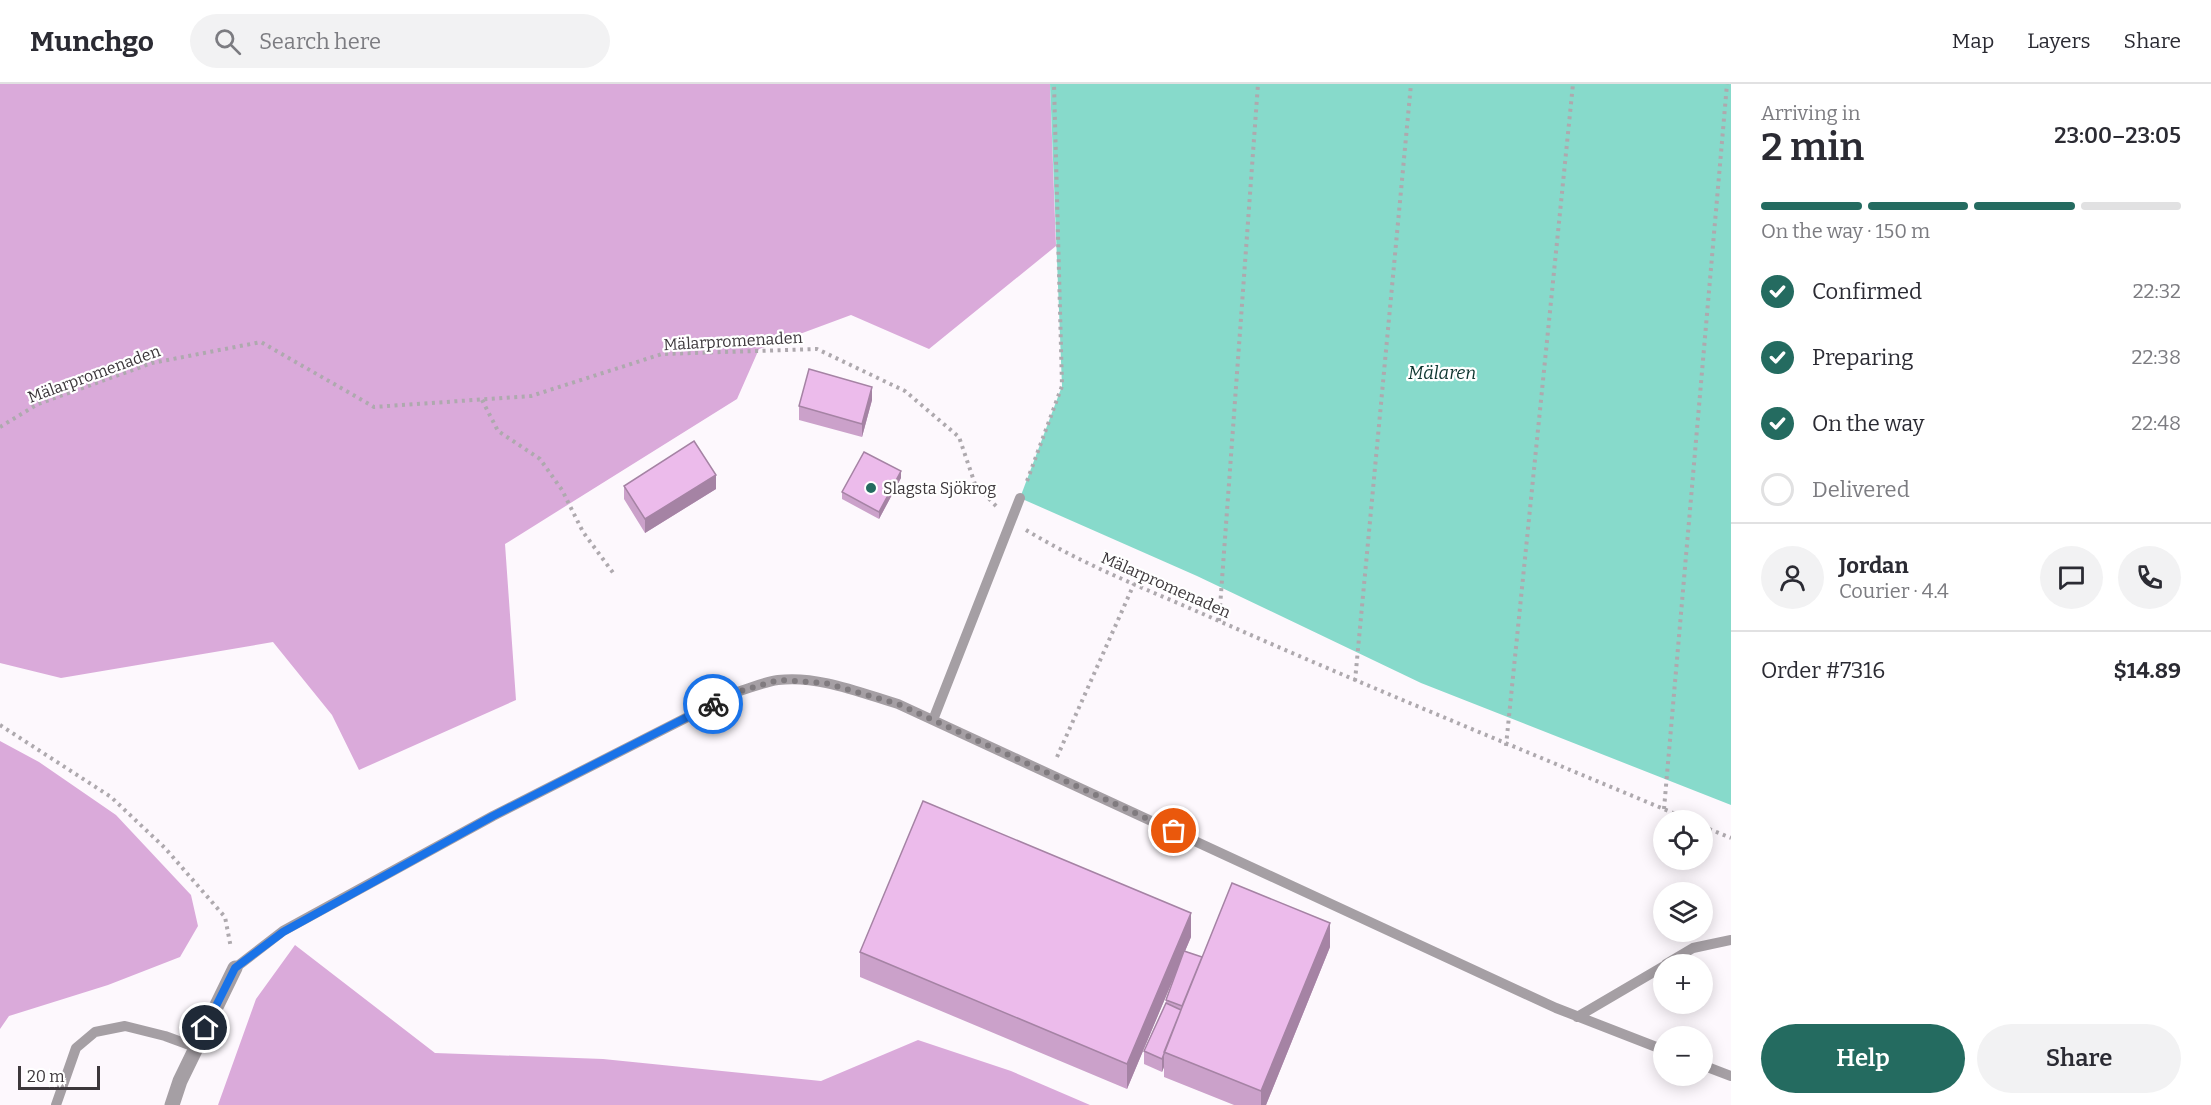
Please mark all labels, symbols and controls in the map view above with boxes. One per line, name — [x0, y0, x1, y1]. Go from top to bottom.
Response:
search box — [190, 14, 610, 68]
text: Munchgo — [30, 25, 154, 58]
icon: search — [211, 25, 244, 58]
text: Search here — [259, 28, 381, 55]
text: Map — [1952, 28, 1994, 54]
text: Layers — [2027, 28, 2091, 54]
text: Share — [2124, 28, 2181, 54]
text: Arriving in — [1761, 101, 1860, 125]
text: 23:00–23:05 — [2054, 122, 2181, 149]
text: 2 min — [1761, 124, 1864, 170]
text: On the way · 150 m — [1761, 219, 1930, 243]
icon: check — [1761, 275, 1794, 308]
text: Confirmed — [1812, 278, 1922, 305]
text: 22:32 — [2133, 279, 2181, 303]
street label: Mälarpromenaden — [663, 328, 803, 354]
street label: Mälarpromenaden — [25, 341, 163, 407]
icon: check — [1761, 341, 1794, 374]
text: Preparing — [1812, 344, 1914, 371]
text: 22:38 — [2132, 345, 2181, 369]
water label: Mälaren — [1408, 362, 1476, 384]
icon: check — [1761, 407, 1794, 440]
text: On the way — [1812, 410, 1924, 437]
text: 22:48 — [2131, 411, 2181, 435]
text: Delivered — [1812, 476, 1910, 503]
place label: Slagsta Sjökrog — [883, 479, 996, 498]
marker: Slagsta Sjökrog — [864, 481, 878, 495]
button: person — [1761, 546, 1824, 609]
button: chat — [2040, 546, 2103, 609]
button: phone — [2118, 546, 2181, 609]
street label: Mälarpromenaden — [1098, 548, 1234, 622]
text: Jordan — [1839, 552, 1909, 579]
text: Courier · 4.4 — [1839, 579, 1949, 603]
text: Order #7316 — [1761, 657, 1885, 684]
text: $14.89 — [2113, 657, 2181, 684]
courier — [683, 674, 743, 734]
icon: bike — [697, 688, 730, 721]
pin — [1148, 805, 1199, 856]
map controls — [1653, 810, 1713, 1086]
button: locate — [1653, 810, 1713, 870]
icon: bag — [1157, 814, 1190, 847]
button: layers — [1653, 882, 1713, 942]
button: + — [1653, 954, 1713, 1014]
pin — [179, 1002, 230, 1053]
icon: home — [188, 1011, 221, 1044]
button: Help — [1761, 1024, 1965, 1093]
button: Share — [1977, 1024, 2181, 1093]
button: − — [1653, 1026, 1713, 1086]
scale bar — [18, 1063, 100, 1090]
text: 20 m — [27, 1067, 64, 1086]

